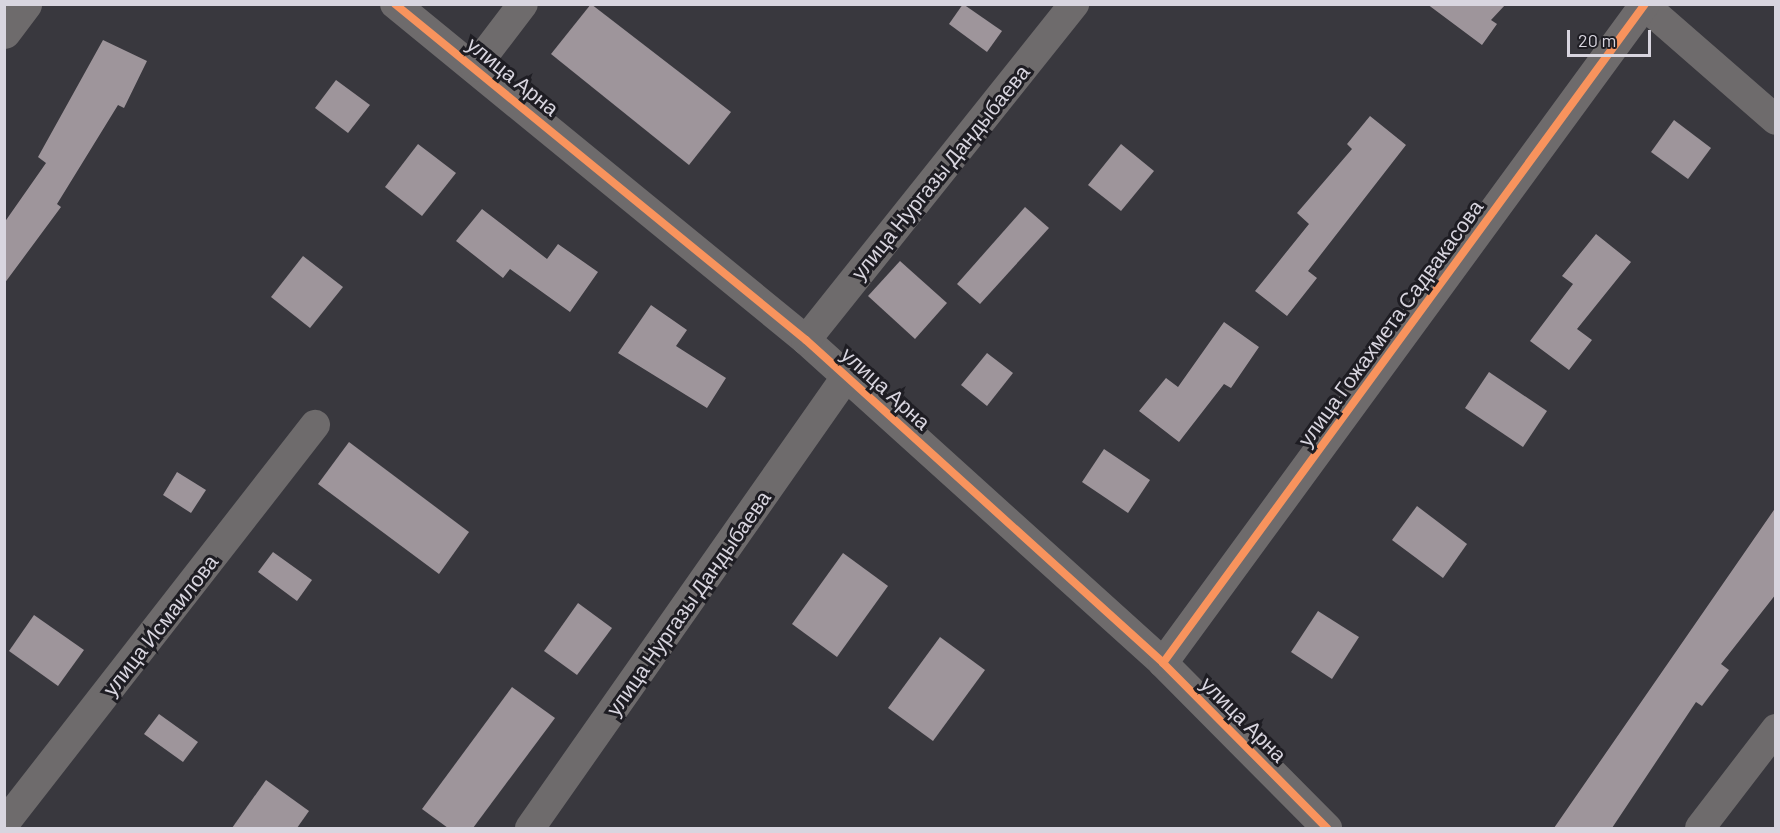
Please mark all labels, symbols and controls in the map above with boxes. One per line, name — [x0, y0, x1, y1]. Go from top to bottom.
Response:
scale bar — [1570, 18, 1654, 56]
text: 20 m — [1578, 29, 1616, 51]
street label: улица Арна — [462, 31, 564, 121]
street label: улица Нургазы Дандыбаева — [846, 60, 1034, 284]
street label: улица Гожахмета Садвакасова — [1292, 195, 1488, 451]
street label: улица Арна — [836, 342, 936, 434]
street label: улица Нургазы Дандыбаева — [601, 486, 775, 720]
street label: улица Исмаилова — [97, 549, 223, 701]
street label: улица Арна — [1196, 671, 1292, 767]

